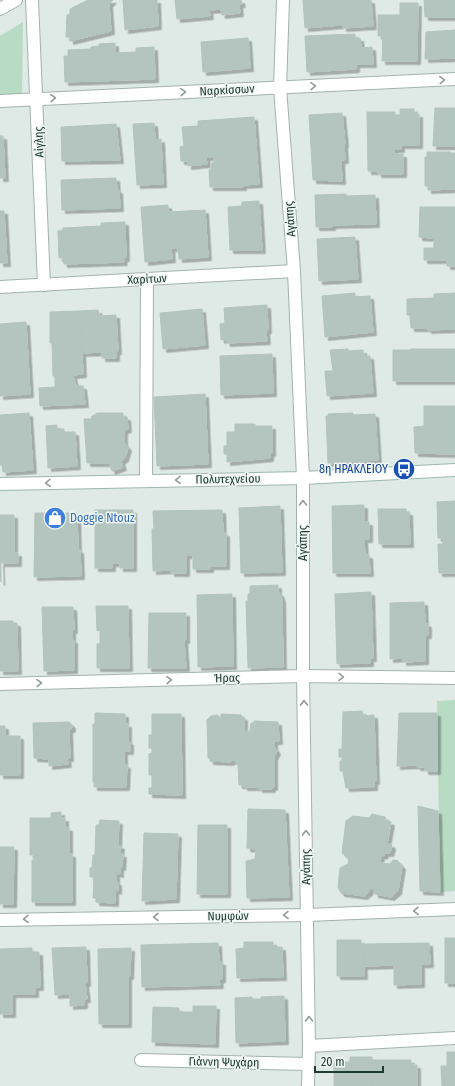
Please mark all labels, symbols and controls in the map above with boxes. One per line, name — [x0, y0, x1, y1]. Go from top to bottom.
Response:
one-way arrow — [439, 75, 445, 84]
street label: Ναρκίσσων — [199, 82, 256, 98]
one-way arrow — [310, 82, 316, 90]
one-way arrow — [180, 88, 186, 96]
one-way arrow — [50, 93, 56, 102]
street label: Αίγλης — [31, 126, 47, 158]
street label: Αγάπης — [282, 201, 298, 237]
street label: Χαρίτων — [127, 271, 168, 287]
bus stop icon: 8η ΗΡΑΚΛΕΙΟΥ — [391, 456, 417, 482]
place label: 8η ΗΡΑΚΛΕΙΟΥ — [319, 462, 388, 476]
street label: Πολυτεχνείου — [195, 471, 261, 487]
one-way arrow — [175, 476, 181, 484]
one-way arrow — [45, 478, 51, 487]
one-way arrow — [299, 500, 307, 506]
shop icon: Doggie Ntouz — [42, 505, 68, 531]
place label: Doggie Ntouz — [70, 511, 135, 525]
street label: Αγάπης — [296, 525, 310, 561]
street label: Ήρας — [214, 671, 240, 685]
one-way arrow — [338, 673, 344, 681]
one-way arrow — [166, 675, 172, 684]
one-way arrow — [36, 679, 42, 687]
one-way arrow — [300, 700, 308, 706]
one-way arrow — [302, 830, 310, 836]
street label: Αγάπης — [299, 849, 313, 885]
one-way arrow — [413, 907, 419, 915]
street label: Νυμφών — [207, 909, 250, 923]
one-way arrow — [283, 911, 289, 919]
one-way arrow — [153, 913, 159, 921]
one-way arrow — [23, 915, 29, 923]
one-way arrow — [305, 1016, 313, 1022]
scale bar — [315, 1048, 383, 1074]
street label: Γιάννη Ψυχάρη — [188, 1054, 260, 1070]
text: 20 m — [321, 1055, 345, 1069]

